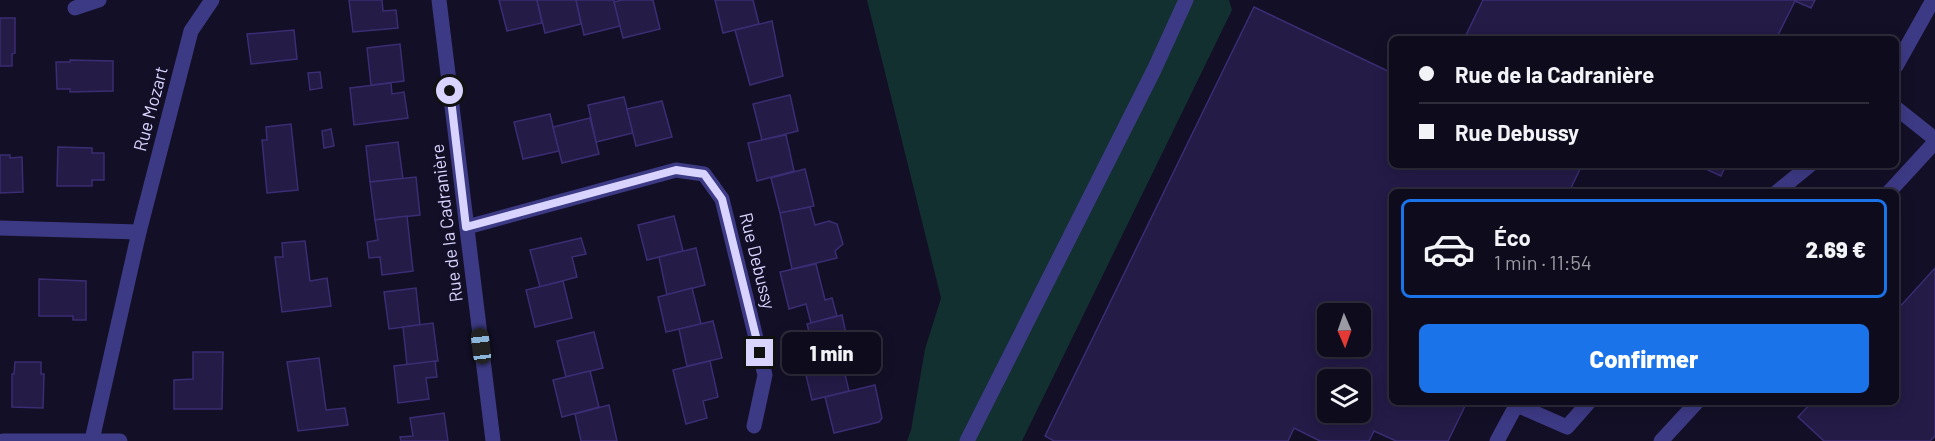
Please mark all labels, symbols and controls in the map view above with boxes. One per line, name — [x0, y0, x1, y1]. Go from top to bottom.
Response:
text: Rue de la Cadranière — [1455, 61, 1654, 87]
street label: Rue Mozart — [128, 64, 172, 154]
route start — [436, 77, 463, 104]
text: Rue Debussy — [1455, 119, 1579, 145]
street label: Rue de la Cadranière — [425, 143, 467, 304]
street label: Rue Debussy — [735, 210, 781, 311]
icon: car — [1422, 222, 1476, 276]
text: Éco — [1494, 224, 1531, 250]
text: 2.69 € — [1806, 236, 1866, 262]
text: 1 min · 11:54 — [1494, 250, 1592, 274]
north arrow — [1317, 303, 1371, 357]
map controls — [1317, 303, 1371, 423]
button: Confirmer — [1419, 324, 1869, 393]
car — [470, 327, 492, 365]
callout: 1 min — [781, 332, 880, 374]
route end — [746, 339, 773, 366]
text: 1 min — [810, 341, 853, 365]
button: layers — [1317, 369, 1371, 423]

